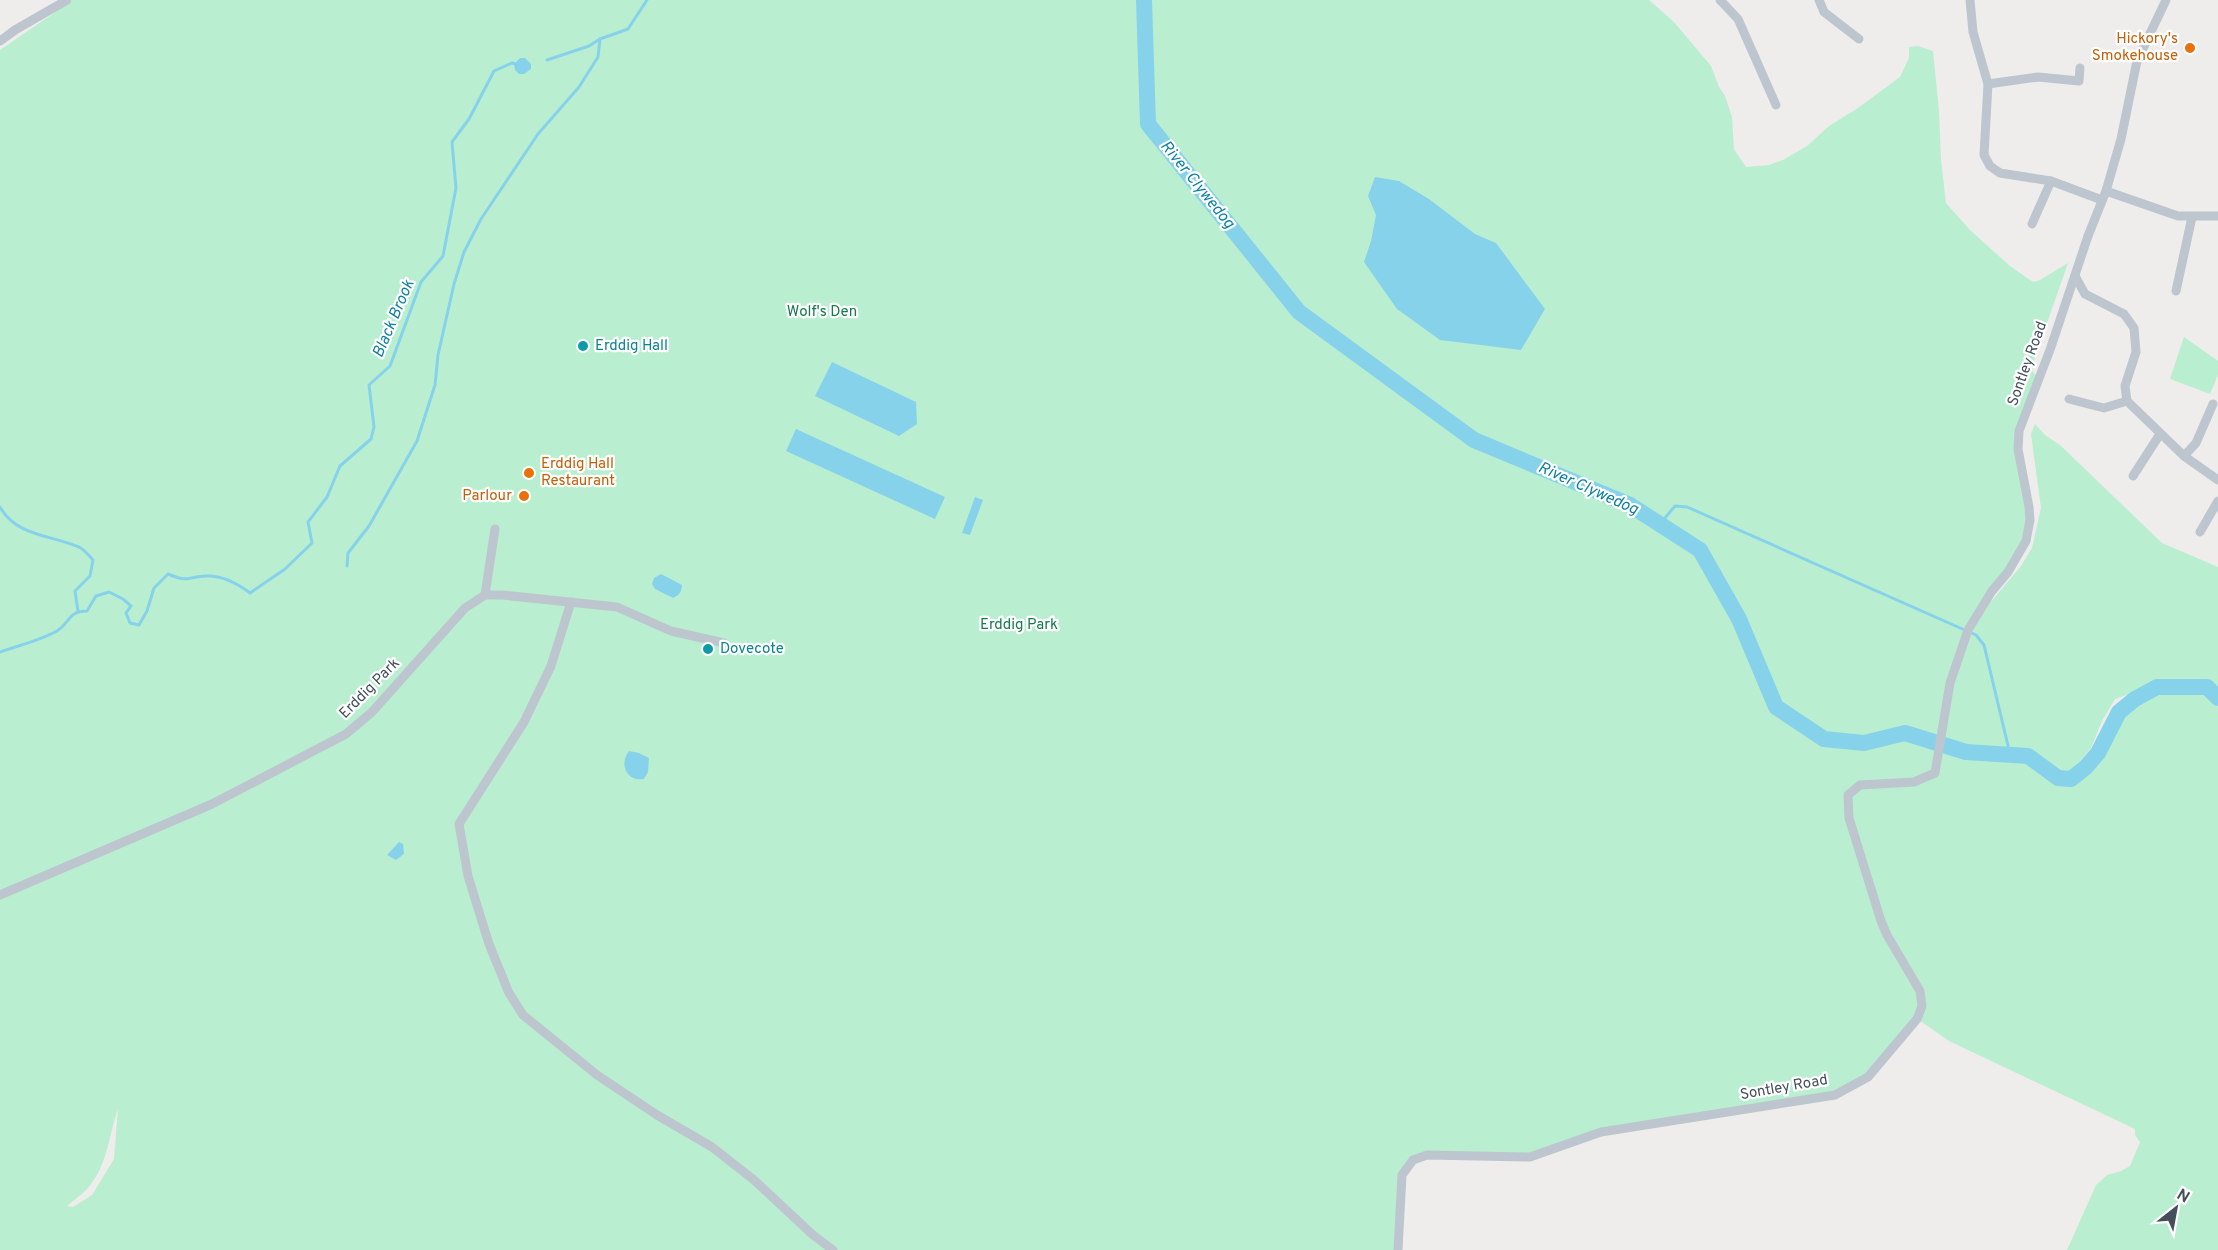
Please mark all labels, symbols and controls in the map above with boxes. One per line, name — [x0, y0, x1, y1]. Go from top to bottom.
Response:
place label: Hickory's Smokehouse — [2092, 30, 2178, 66]
marker: Hickory's Smokehouse — [2183, 41, 2197, 55]
water label: River Clywedog — [1155, 137, 1239, 233]
water label: Black Brook — [369, 276, 420, 361]
park label: Wolf's Den — [787, 303, 857, 322]
street label: Sontley Road — [2004, 319, 2052, 409]
place label: Erddig Hall — [595, 337, 668, 356]
marker: Erddig Hall — [576, 339, 590, 353]
place label: Erddig Hall Restaurant — [541, 455, 615, 491]
water label: River Clywedog — [1535, 458, 1641, 520]
marker: Erddig Hall Restaurant — [522, 466, 536, 480]
place label: Parlour — [462, 487, 512, 506]
marker: Parlour — [517, 489, 531, 503]
park label: Erddig Park — [980, 616, 1058, 635]
place label: Dovecote — [720, 640, 784, 659]
marker: Dovecote — [701, 642, 715, 656]
street label: Erddig Park — [336, 655, 404, 723]
street label: Sontley Road — [1739, 1071, 1829, 1105]
north arrow — [2146, 1178, 2206, 1238]
text: N — [2173, 1185, 2193, 1208]

